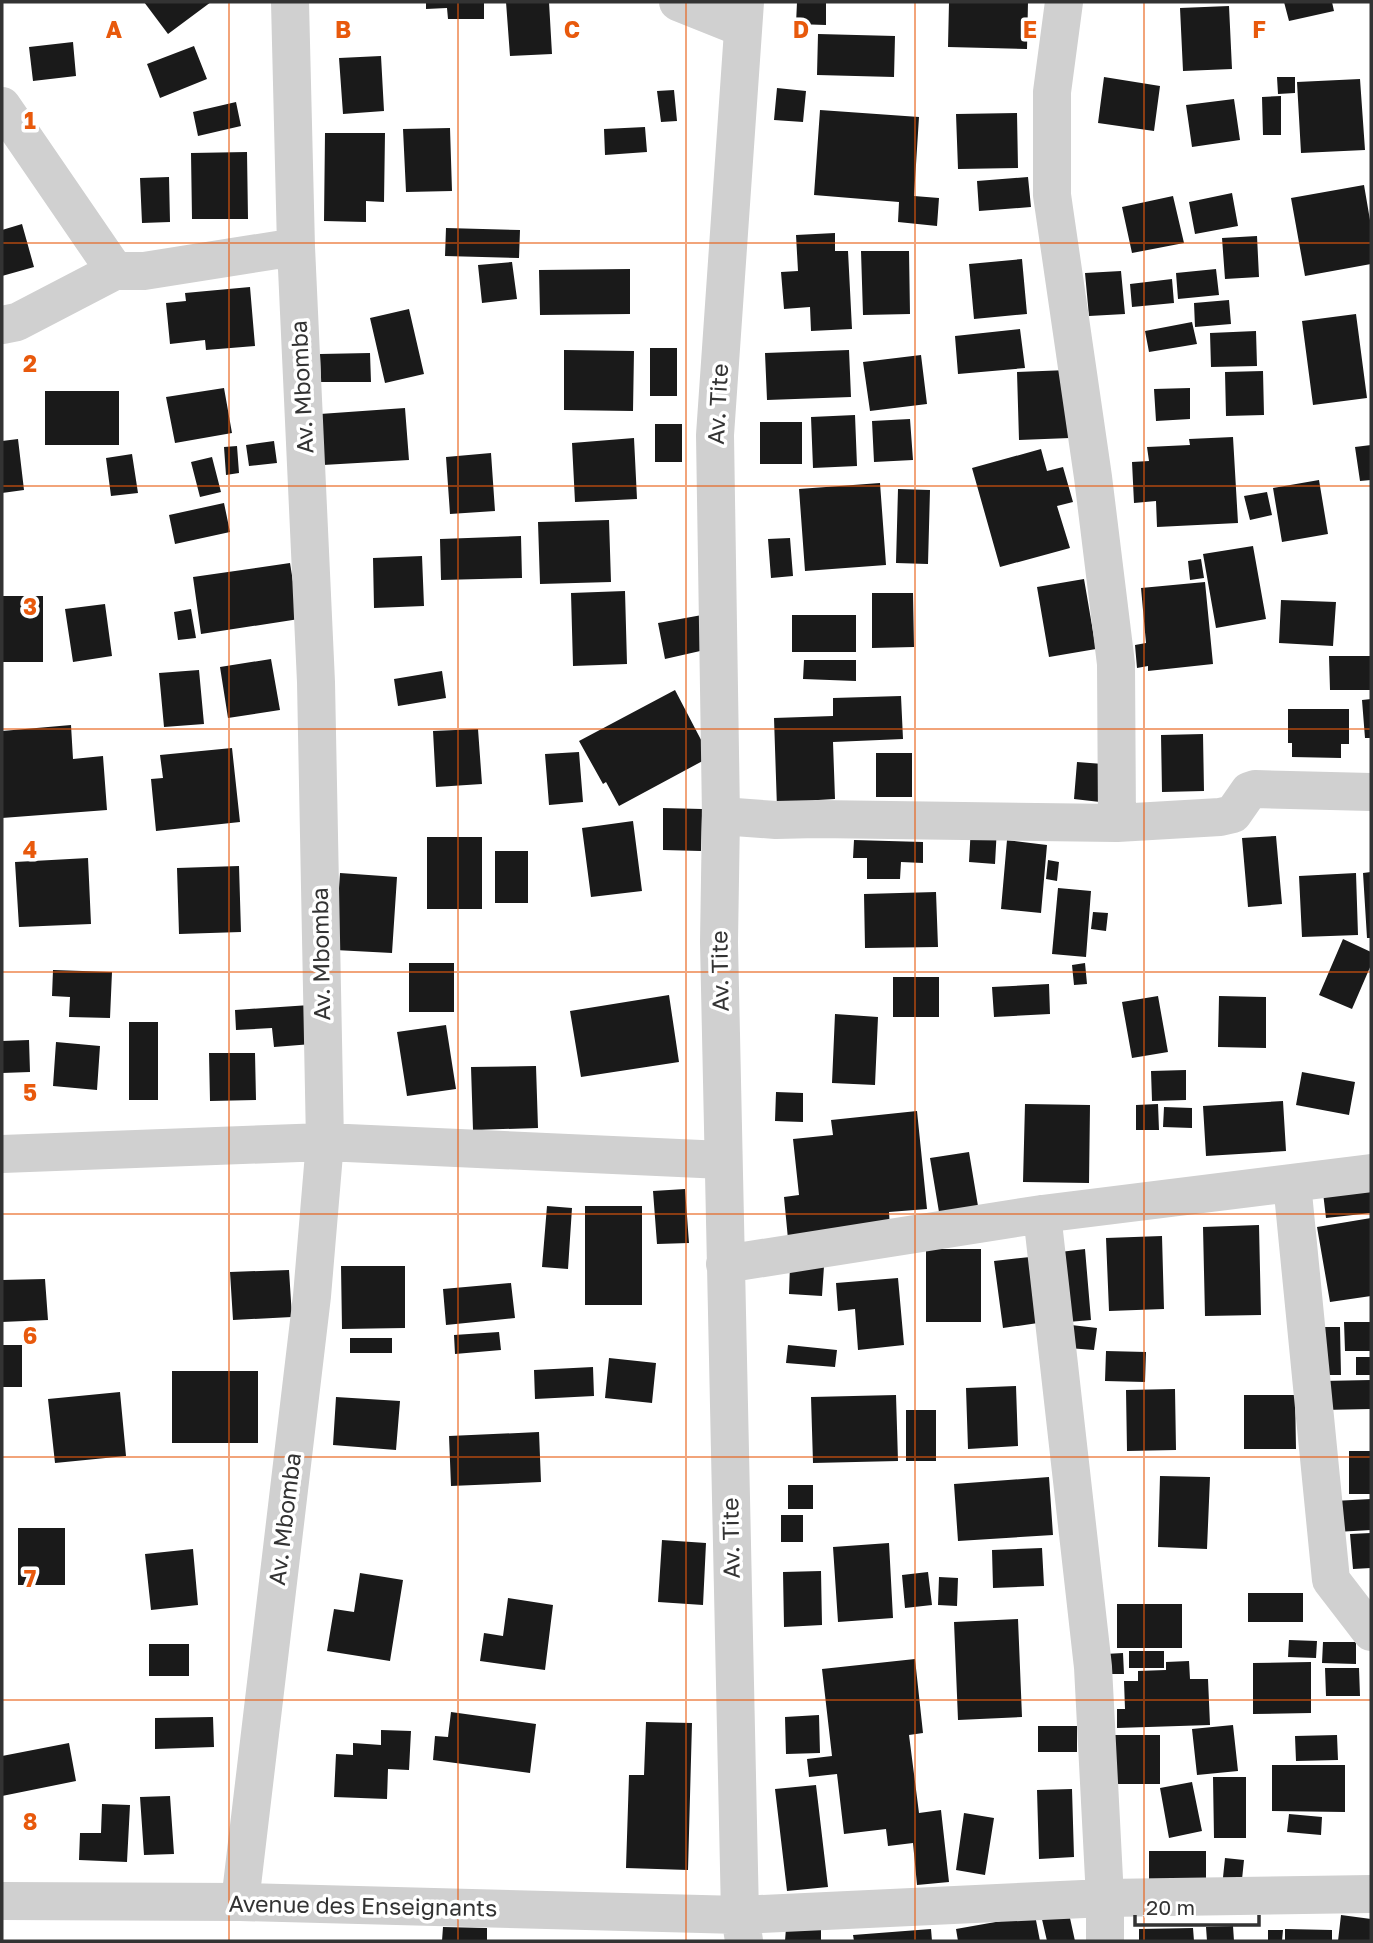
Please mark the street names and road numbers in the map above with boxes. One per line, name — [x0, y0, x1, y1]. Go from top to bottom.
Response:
street label: Av. Mbomba — [284, 320, 318, 454]
street label: Av. Tite — [701, 363, 733, 445]
street label: Av. Mbomba — [305, 887, 335, 1021]
street label: Av. Tite — [704, 930, 734, 1012]
street label: Av. Mbomba — [262, 1451, 306, 1587]
street label: Av. Tite — [715, 1497, 745, 1579]
street label: Avenue des Enseignants — [228, 1889, 498, 1921]

